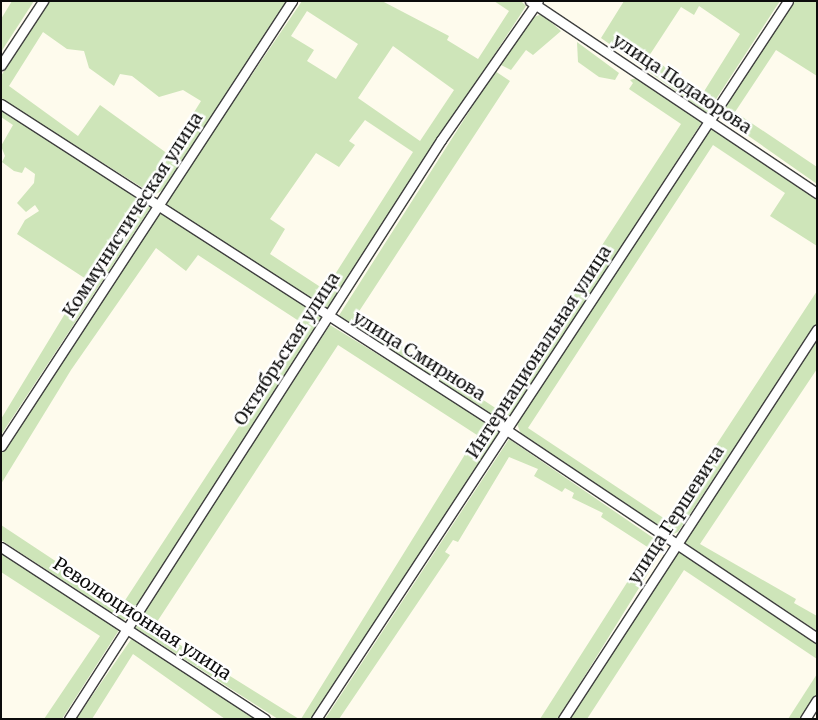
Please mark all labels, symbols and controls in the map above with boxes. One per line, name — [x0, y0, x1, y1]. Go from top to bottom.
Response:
street label: улица Подаюрова — [608, 29, 756, 139]
street label: Коммунистическая улица — [58, 108, 208, 322]
street label: Интернациональная улица — [462, 241, 616, 463]
street label: Октябрьская улица — [229, 268, 345, 430]
street label: улица Смирнова — [349, 307, 489, 405]
street label: улица Гершевича — [623, 442, 729, 588]
street label: Революционная улица — [49, 553, 235, 685]

